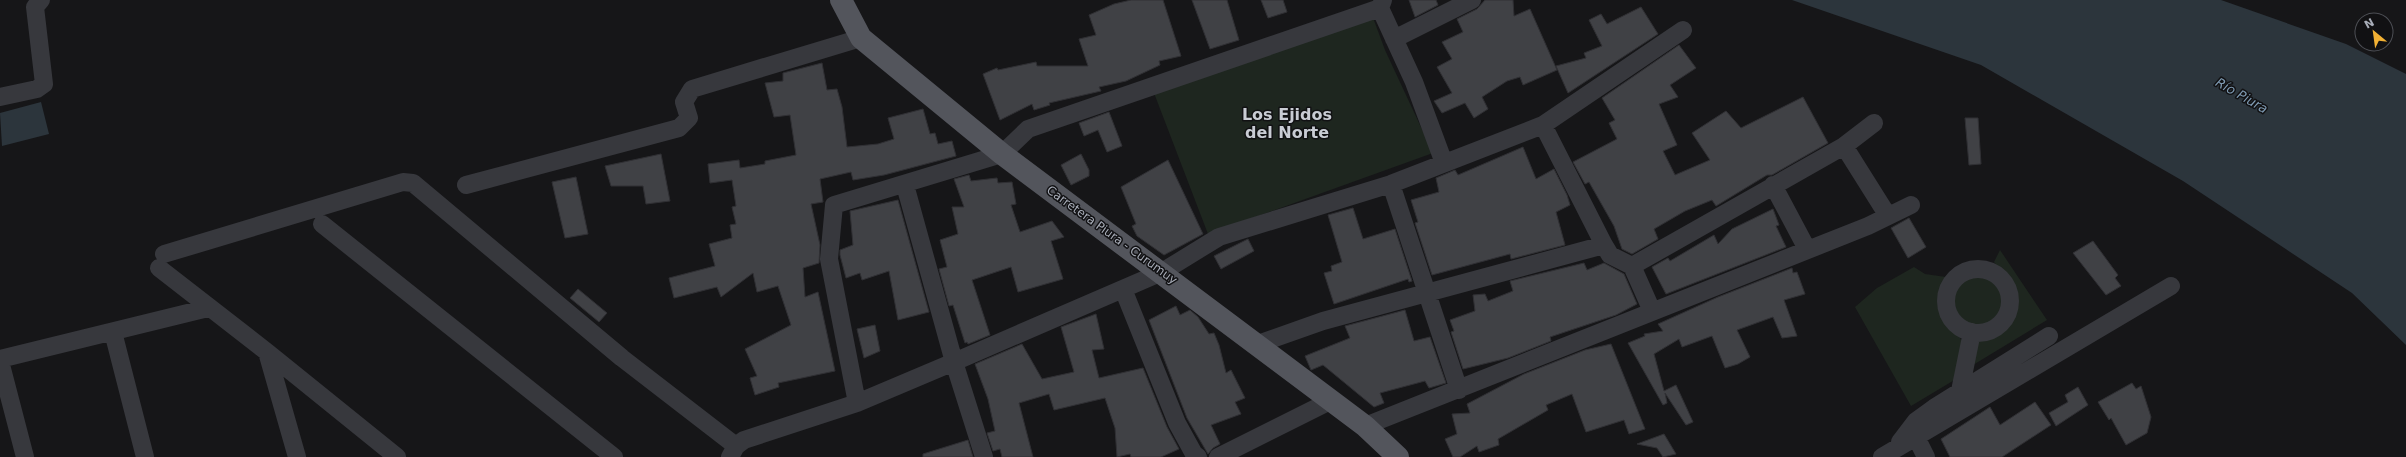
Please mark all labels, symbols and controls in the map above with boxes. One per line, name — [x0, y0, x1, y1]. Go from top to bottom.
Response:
north arrow — [2354, 12, 2394, 52]
text: N — [2362, 16, 2377, 32]
water label: Río Piura — [2213, 75, 2271, 116]
district label: Los Ejidos del Norte — [1242, 105, 1332, 142]
street label: Carretera Piura - Curumuy — [1044, 183, 1180, 287]

